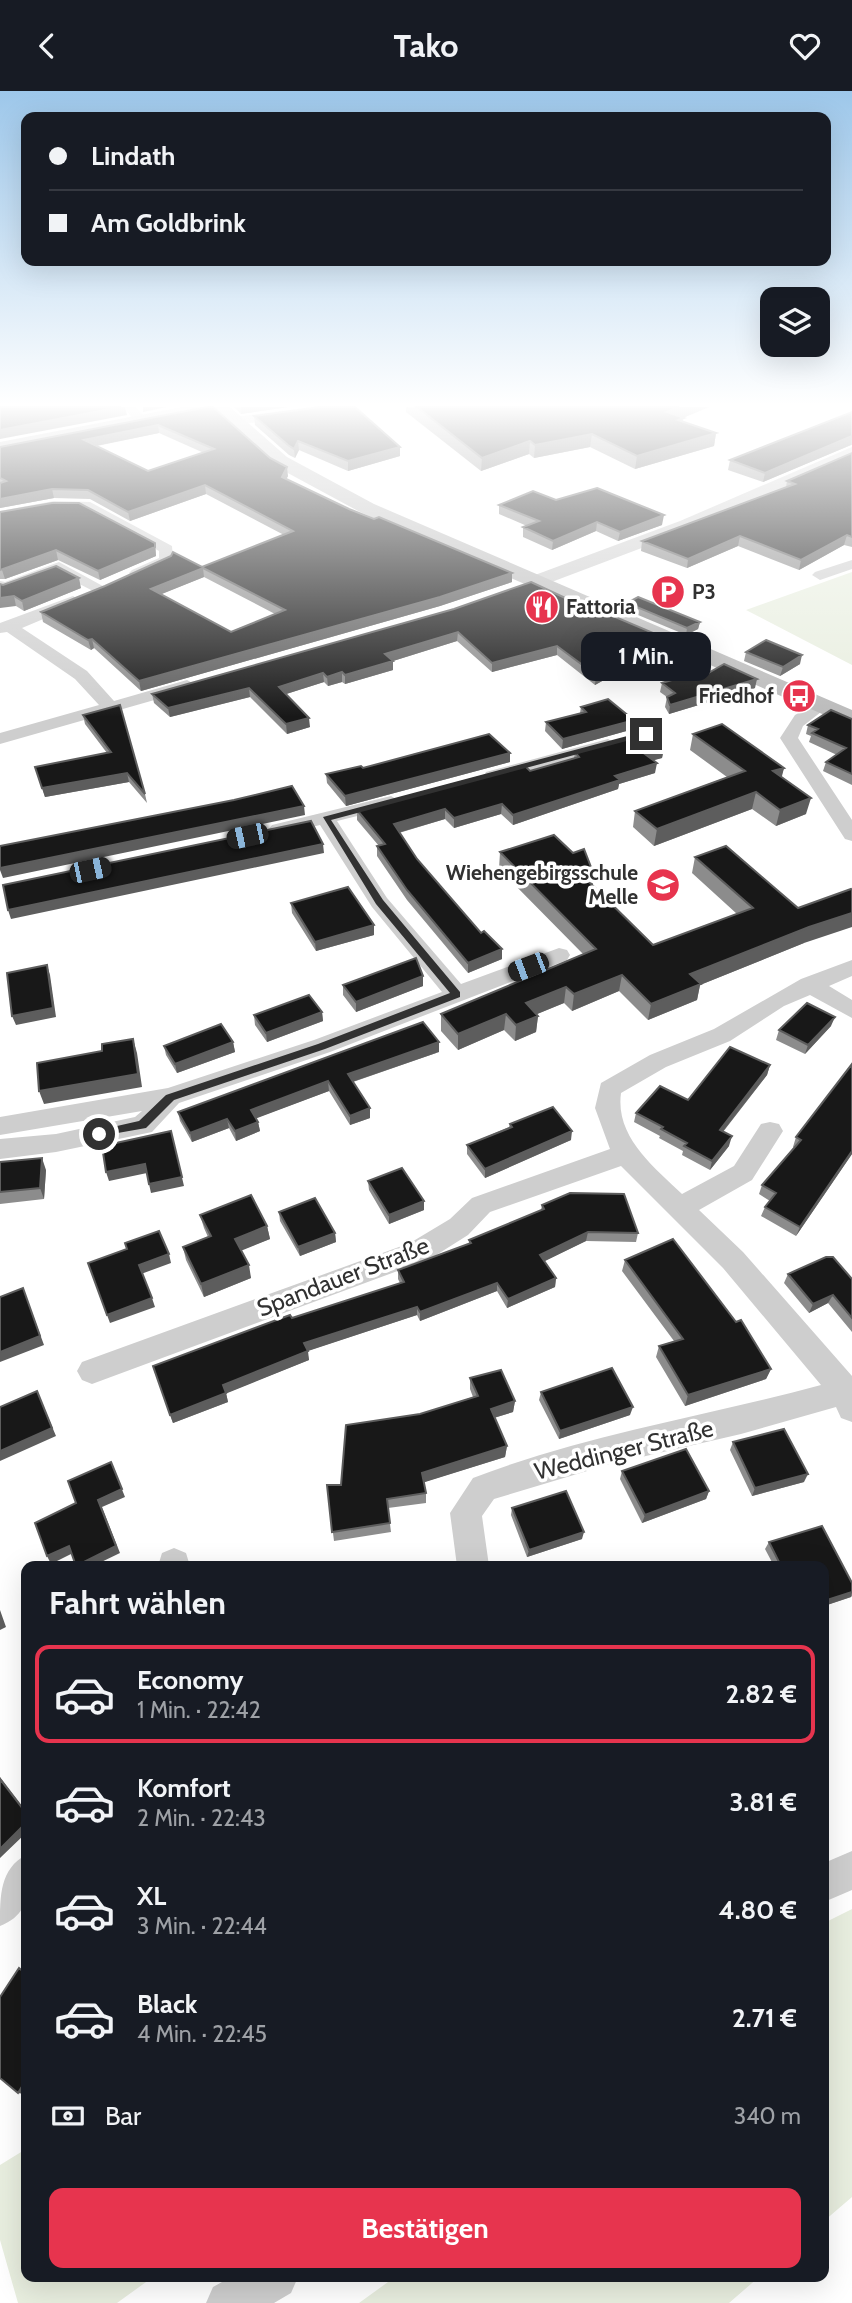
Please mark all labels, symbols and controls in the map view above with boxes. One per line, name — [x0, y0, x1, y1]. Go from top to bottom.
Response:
text: Tako — [393, 26, 459, 65]
icon: back — [28, 27, 66, 65]
icon: heart — [786, 27, 824, 65]
text: Lindath — [91, 140, 175, 172]
text: Am Goldbrink — [91, 207, 246, 239]
map controls — [760, 287, 830, 357]
button: layers — [760, 287, 830, 357]
parking icon: P3 — [649, 573, 687, 611]
place label: P3 — [692, 579, 716, 604]
restaurant icon: Fattoria — [523, 588, 561, 626]
place label: Fattoria — [566, 594, 636, 619]
callout: 1 Min. — [581, 633, 711, 681]
text: 1 Min. — [618, 642, 674, 670]
bus stop icon: Friedhof — [780, 677, 818, 715]
place label: Friedhof — [698, 683, 774, 708]
route end — [630, 718, 662, 750]
car — [225, 821, 270, 851]
car — [68, 855, 113, 885]
place label: Wiehengebirgsschule Melle — [446, 860, 638, 909]
school or university icon: Wiehengebirgsschule Melle — [644, 866, 682, 904]
car — [505, 950, 552, 984]
route start — [83, 1118, 115, 1150]
street label: Spandauer Straße — [253, 1230, 433, 1323]
street label: Weddinger Straße — [532, 1413, 716, 1486]
text: Fahrt wählen — [49, 1583, 226, 1622]
icon: car — [53, 1663, 116, 1726]
text: Economy — [137, 1664, 243, 1696]
text: 2.82 € — [725, 1678, 797, 1710]
text: 1 Min. · 22:42 — [137, 1696, 261, 1724]
icon: car — [53, 1771, 116, 1834]
text: Komfort — [137, 1772, 231, 1804]
text: 3.81 € — [729, 1786, 797, 1818]
text: 2 Min. · 22:43 — [137, 1804, 266, 1832]
icon: car — [53, 1879, 116, 1942]
text: XL — [137, 1880, 166, 1912]
text: 4.80 € — [719, 1894, 797, 1926]
text: 3 Min. · 22:44 — [137, 1912, 267, 1940]
icon: car — [53, 1987, 116, 2050]
text: Black — [137, 1988, 197, 2020]
text: 2.71 € — [732, 2002, 797, 2034]
text: 4 Min. · 22:45 — [137, 2020, 267, 2048]
icon: cash — [49, 2097, 87, 2135]
text: Bar — [105, 2100, 141, 2132]
text: 340 m — [734, 2102, 801, 2130]
button: Bestätigen — [49, 2188, 801, 2268]

